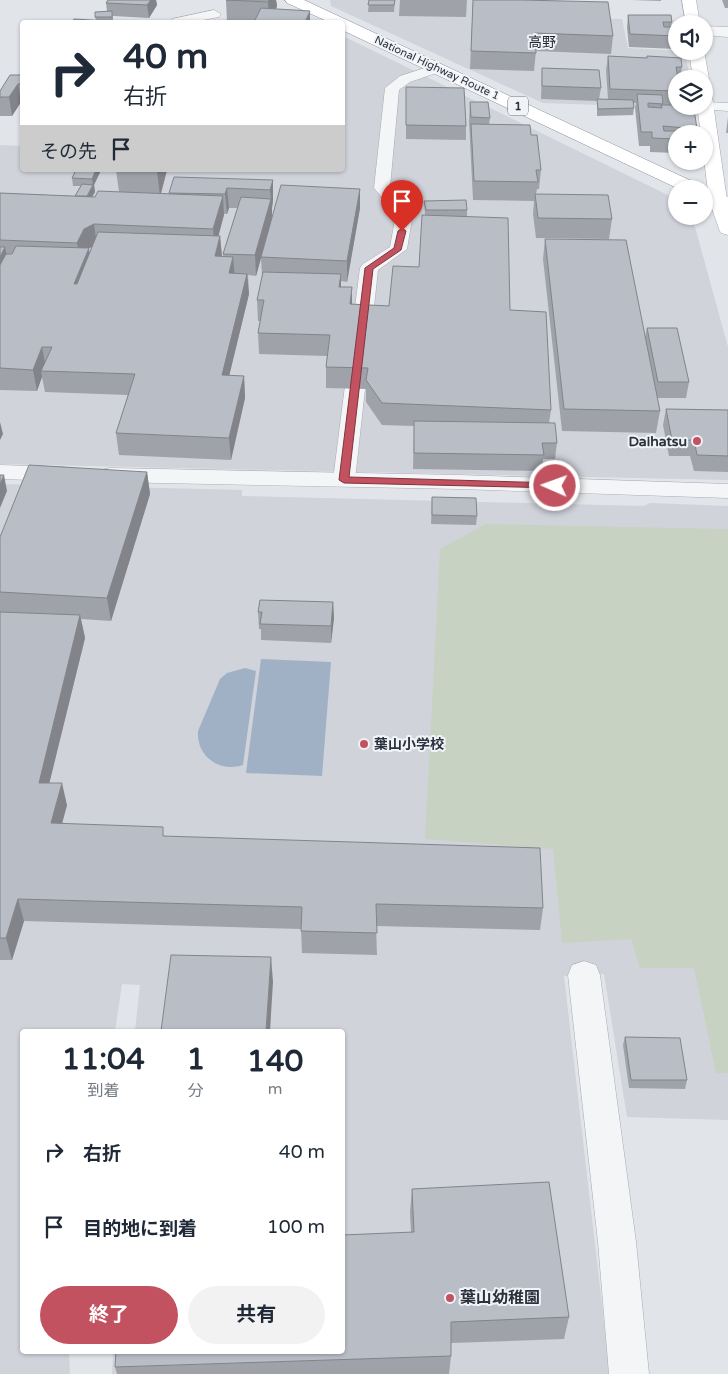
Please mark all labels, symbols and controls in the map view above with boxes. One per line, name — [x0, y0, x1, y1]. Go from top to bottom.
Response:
map controls — [668, 15, 713, 225]
button: sound — [668, 15, 713, 60]
street label: National Highway Route 1 — [372, 33, 502, 103]
district label: 高野 — [528, 34, 556, 51]
text: 40 m — [123, 36, 208, 78]
icon: right — [40, 40, 105, 105]
button: layers — [668, 70, 713, 115]
text: 右折 — [123, 84, 167, 110]
road number: 1 — [508, 96, 528, 115]
button: + — [668, 125, 713, 170]
icon: arrive — [107, 135, 135, 163]
text: その先 — [40, 141, 97, 163]
pin — [381, 180, 423, 231]
button: − — [668, 180, 713, 225]
icon: arrive — [388, 187, 416, 215]
place label: Daihatsu — [628, 433, 687, 450]
marker: Daihatsu — [691, 435, 703, 447]
position arrow — [528, 459, 580, 511]
place label: 葉山小学校 — [374, 736, 444, 753]
marker: 葉山小学校 — [358, 738, 370, 750]
text: 11:04 — [62, 1041, 145, 1078]
text: 1 — [186, 1041, 205, 1078]
text: 140 — [247, 1043, 303, 1080]
text: m — [268, 1079, 282, 1099]
text: 到着 — [87, 1081, 119, 1101]
text: 分 — [188, 1081, 204, 1101]
icon: right — [40, 1138, 68, 1166]
text: 40 m — [279, 1141, 325, 1163]
text: 右折 — [83, 1143, 121, 1165]
icon: arrive — [40, 1213, 68, 1241]
text: 100 m — [267, 1216, 325, 1238]
text: 目的地に到着 — [83, 1218, 197, 1240]
button: 終了 — [40, 1286, 178, 1344]
button: 共有 — [188, 1286, 325, 1344]
place label: 葉山幼稚園 — [460, 1288, 540, 1308]
marker: 葉山幼稚園 — [444, 1292, 456, 1304]

